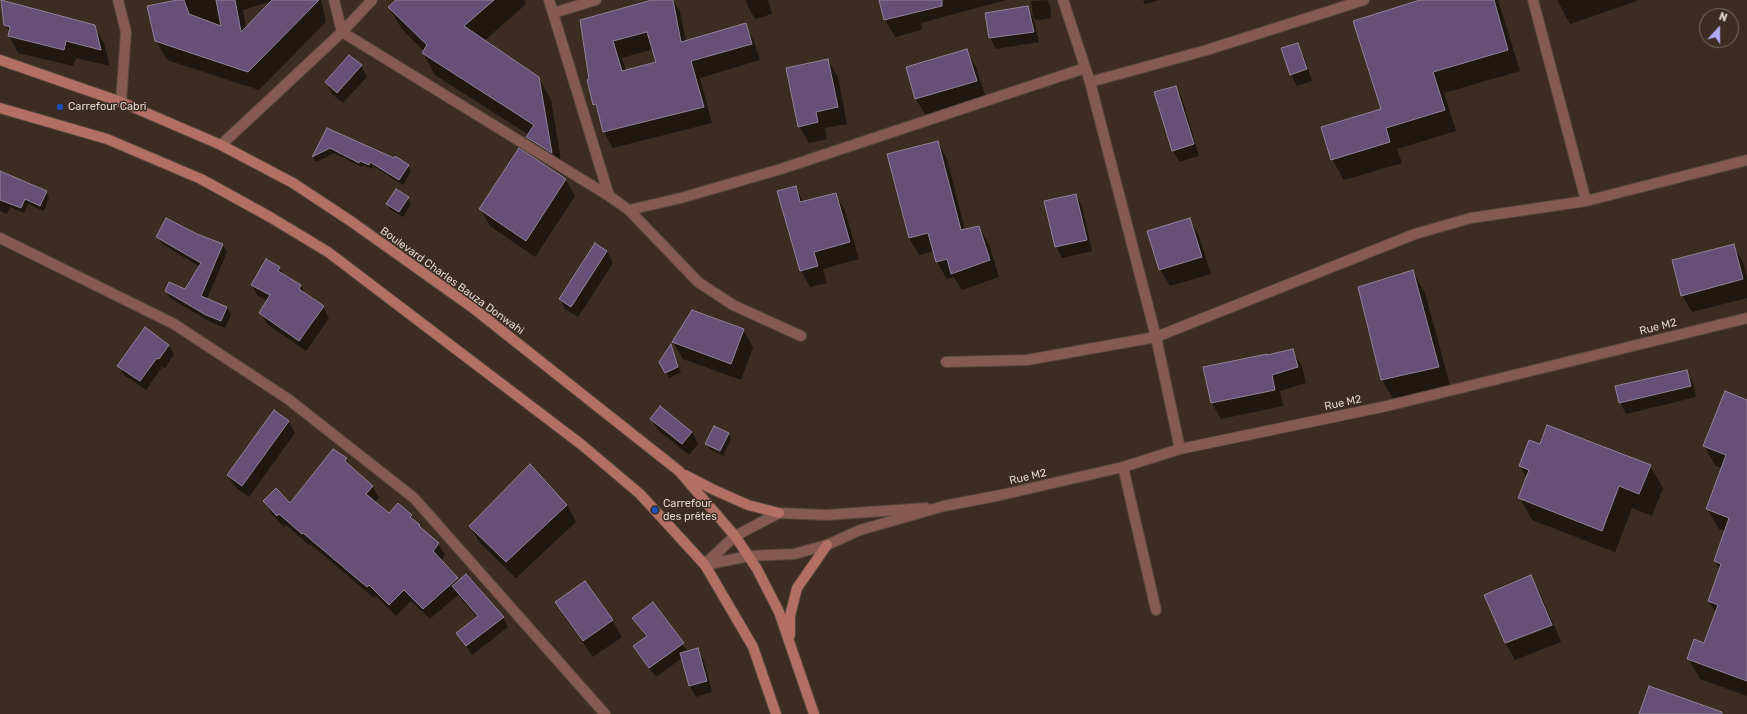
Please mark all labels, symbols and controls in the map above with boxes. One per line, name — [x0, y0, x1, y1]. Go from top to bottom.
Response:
north arrow — [1699, 8, 1739, 48]
text: N — [1717, 10, 1729, 25]
place label: Carrefour Cabri — [68, 100, 146, 114]
marker: Carrefour Cabri — [55, 102, 65, 112]
street label: Boulevard Charles Bauza Donwahi — [378, 224, 526, 338]
street label: Rue M2 — [1638, 316, 1678, 338]
street label: Rue M2 — [1323, 393, 1363, 413]
street label: Rue M2 — [1008, 466, 1048, 488]
place label: Carrefour des prêtes — [663, 497, 717, 523]
marker: Carrefour des prêtes — [650, 505, 660, 515]

